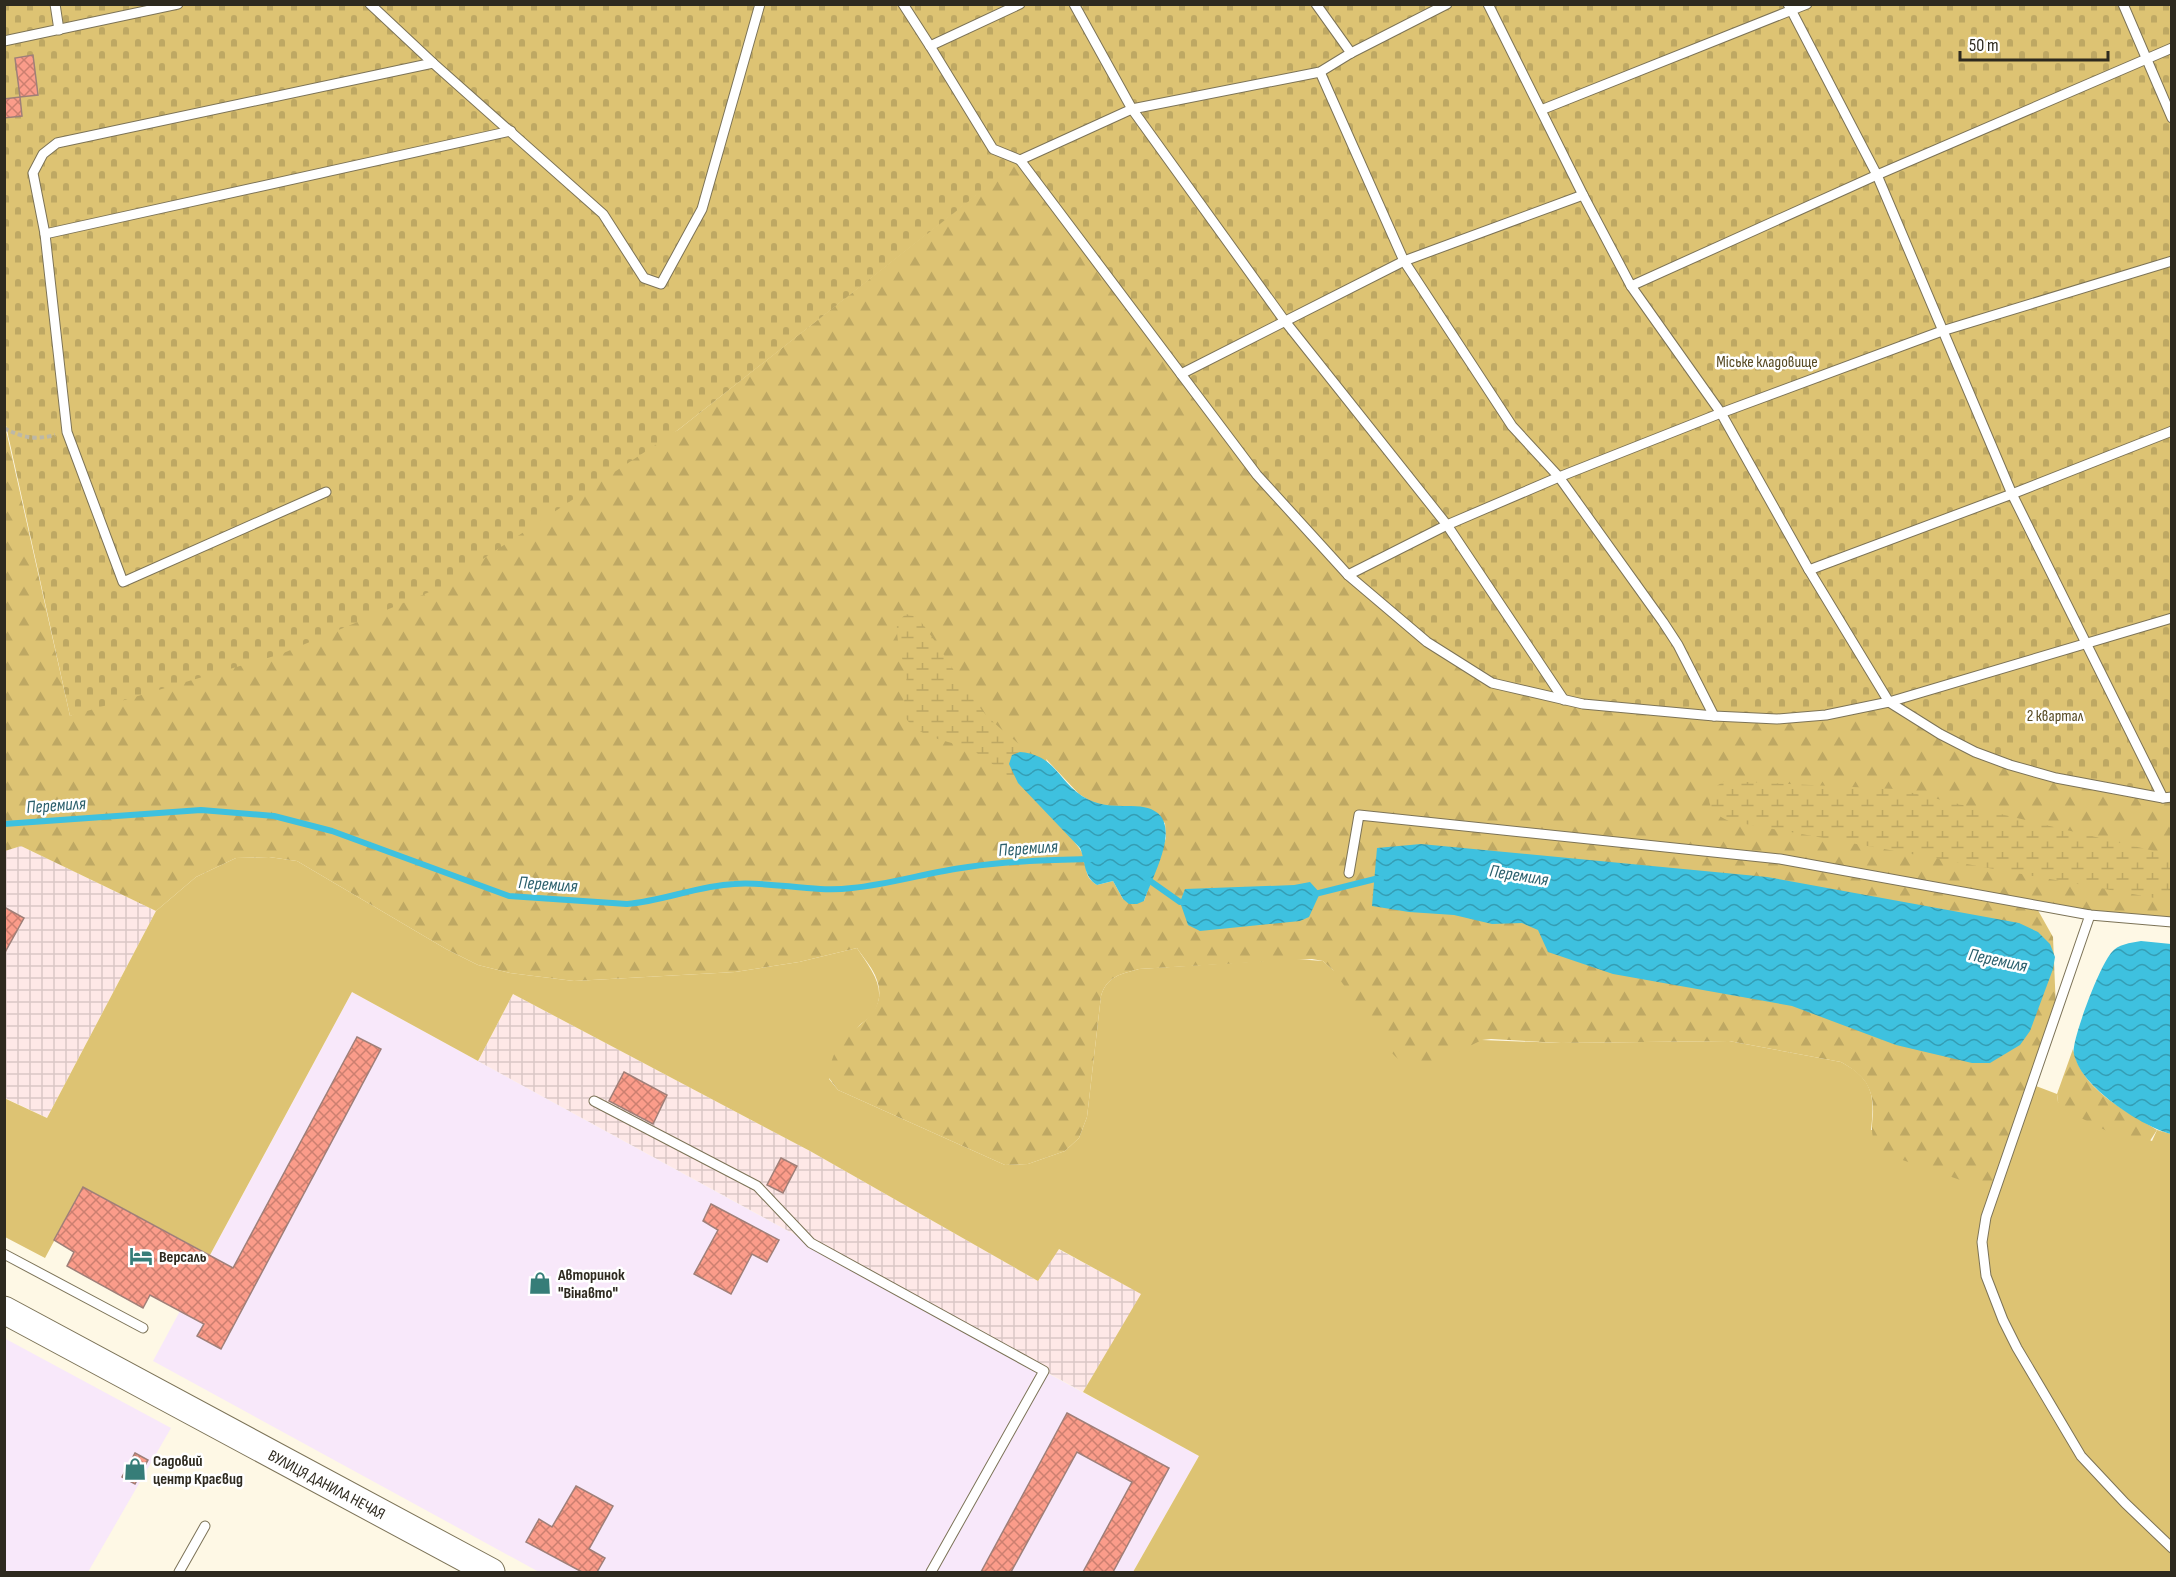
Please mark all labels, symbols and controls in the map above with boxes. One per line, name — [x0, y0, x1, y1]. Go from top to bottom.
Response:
scale bar — [1960, 24, 2108, 62]
text: 50 m — [1969, 35, 1999, 56]
park label: Міське кладовище — [1716, 353, 1818, 372]
park label: 2 квартал — [2027, 707, 2084, 726]
water label: Перемиля — [26, 793, 86, 818]
water label: Перемиля — [998, 836, 1058, 861]
water label: Перемиля — [1488, 860, 1550, 891]
water label: Перемиля — [518, 872, 578, 897]
water label: Перемиля — [1967, 944, 2029, 977]
hotel icon: Версаль — [128, 1243, 154, 1269]
place label: Версаль — [159, 1248, 207, 1267]
place label: Авторинок "Вінавто" — [557, 1266, 625, 1303]
shop icon: Авторинок "Вінавто" — [527, 1270, 553, 1296]
street label: ВУЛИЦЯ ДАНИЛА НЕЧАЯ — [265, 1446, 388, 1524]
place label: Садовий центр Краєвид — [153, 1452, 243, 1489]
shop icon: Садовий центр Краєвид — [122, 1456, 148, 1482]

